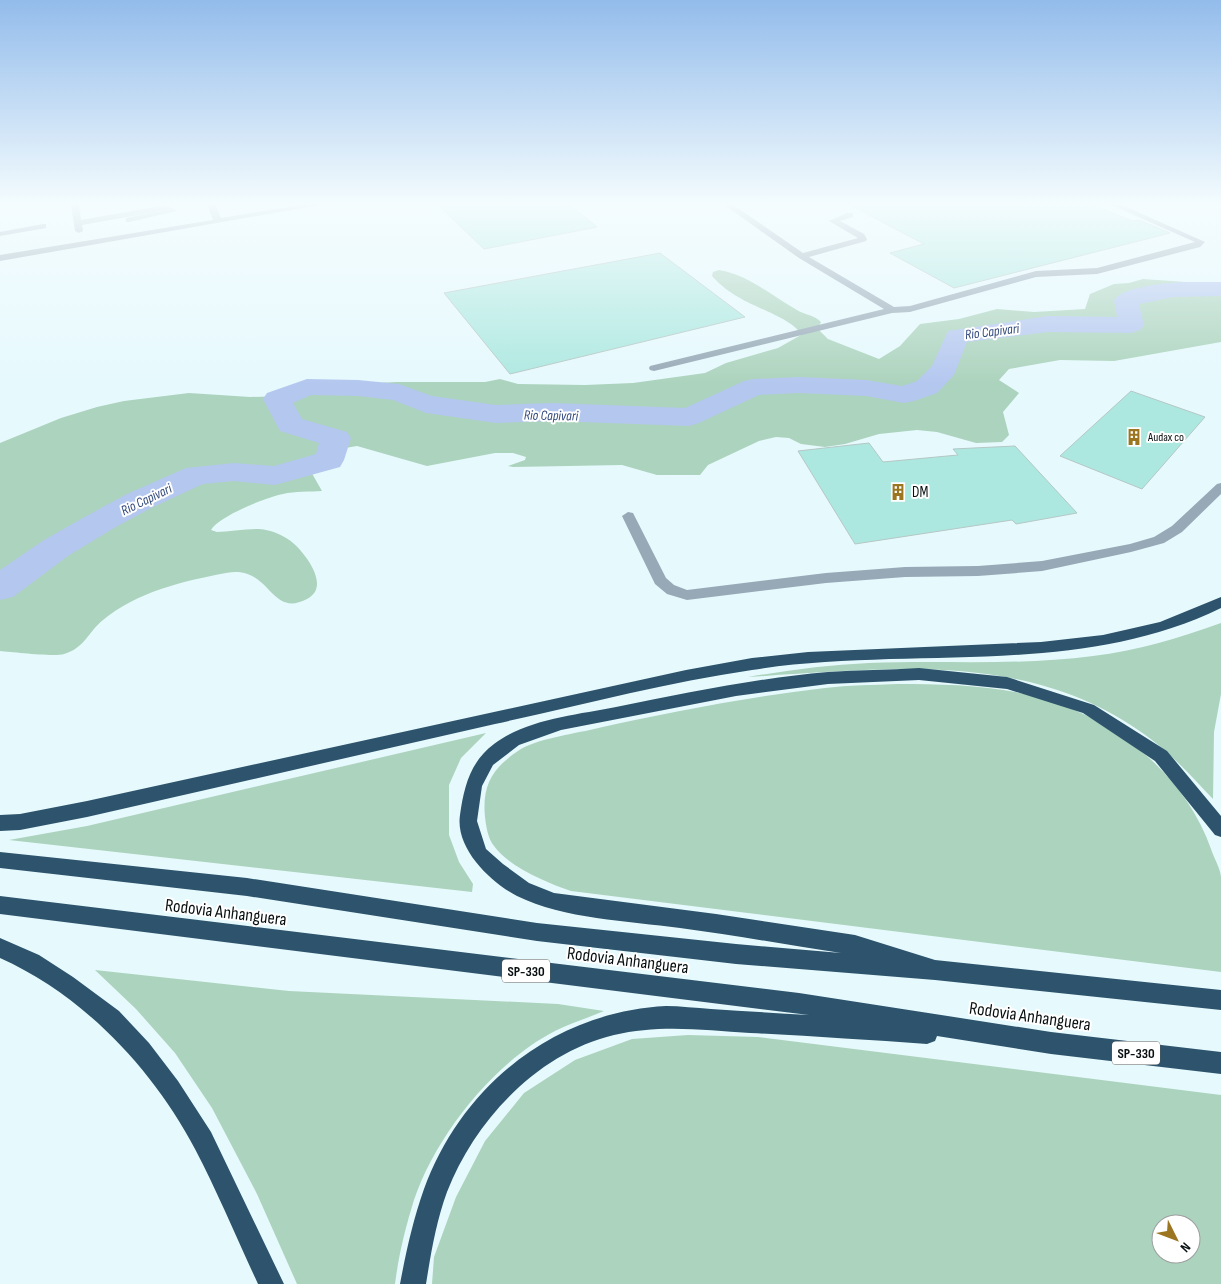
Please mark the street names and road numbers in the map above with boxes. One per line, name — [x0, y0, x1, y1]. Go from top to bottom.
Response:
street label: Rodovia Anhanguera — [164, 895, 288, 930]
street label: Rodovia Anhanguera — [566, 943, 690, 978]
road number: SP-330 — [502, 959, 550, 982]
street label: Rodovia Anhanguera — [968, 998, 1092, 1035]
road number: SP-330 — [1112, 1042, 1160, 1064]

